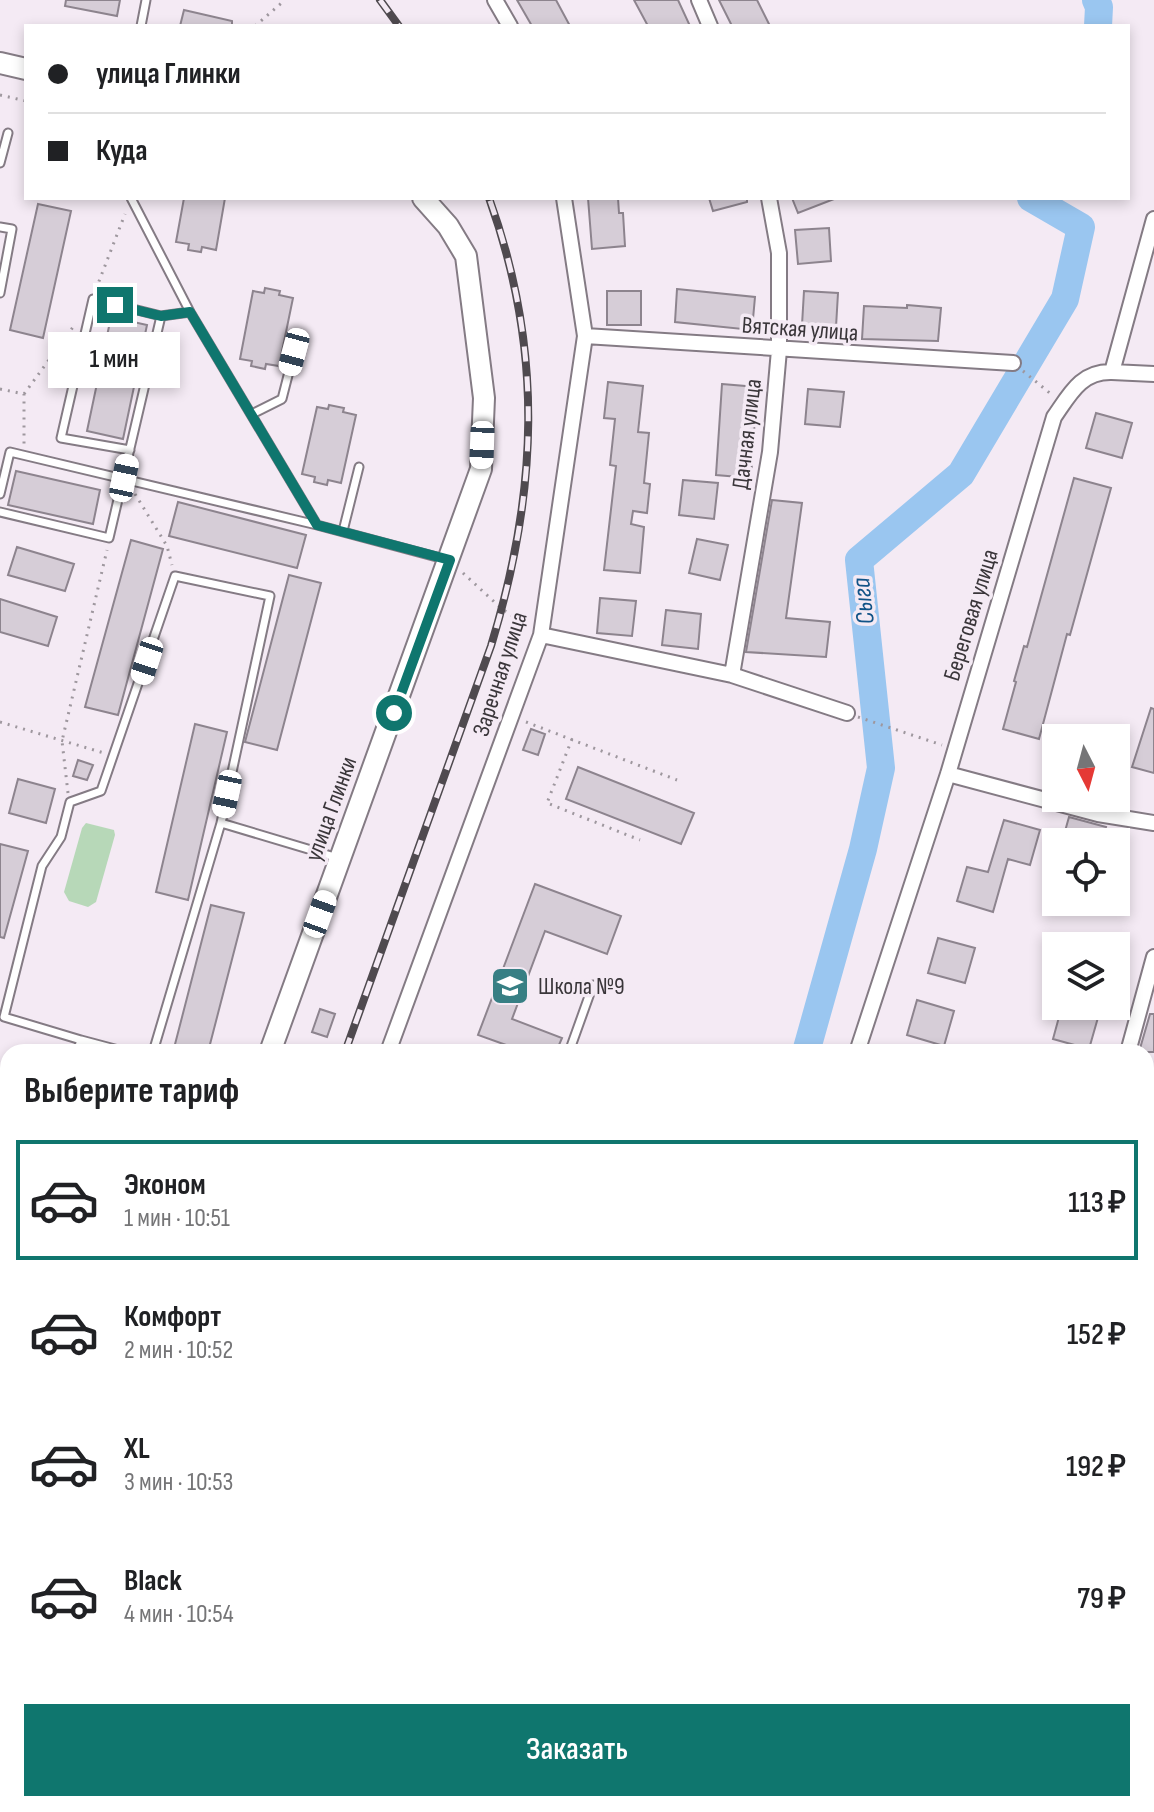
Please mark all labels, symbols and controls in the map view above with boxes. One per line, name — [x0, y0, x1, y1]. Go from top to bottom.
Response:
text: улица Глинки — [96, 56, 241, 92]
text: Куда — [96, 133, 147, 169]
route end — [97, 287, 133, 323]
street label: Вятская улица — [741, 310, 859, 348]
car — [276, 326, 312, 378]
callout: 1 мин — [49, 333, 181, 389]
text: 1 мин — [89, 344, 139, 375]
street label: Дачная улица — [726, 377, 768, 491]
car — [469, 421, 495, 469]
car — [107, 452, 141, 504]
street label: Береговая улица — [937, 546, 1005, 684]
water label: Сыга — [846, 576, 882, 626]
street label: Заречная улица — [466, 608, 534, 740]
car — [128, 634, 166, 688]
route start — [376, 695, 412, 731]
north arrow — [1042, 724, 1130, 812]
map controls — [1042, 724, 1130, 1020]
street label: улица Глинки — [299, 753, 363, 865]
car — [210, 768, 244, 820]
button: locate — [1042, 828, 1130, 916]
car — [301, 887, 339, 941]
button: layers — [1042, 932, 1130, 1020]
school or university icon: Школа №9 — [489, 965, 531, 1007]
place label: Школа №9 — [538, 972, 625, 1001]
text: Выберите тариф — [24, 1070, 239, 1113]
icon: car — [28, 1164, 100, 1236]
text: Эконом — [124, 1167, 206, 1203]
text: 113 ₽ — [1068, 1185, 1126, 1221]
text: 1 мин · 10:51 — [124, 1203, 230, 1234]
icon: car — [28, 1296, 100, 1368]
text: Комфорт — [124, 1299, 221, 1335]
text: 152 ₽ — [1067, 1317, 1126, 1353]
text: 2 мин · 10:52 — [124, 1335, 233, 1366]
icon: car — [28, 1428, 100, 1500]
text: XL — [124, 1431, 150, 1467]
text: 192 ₽ — [1066, 1449, 1126, 1485]
text: 3 мин · 10:53 — [124, 1467, 234, 1498]
icon: car — [28, 1560, 100, 1632]
text: Black — [124, 1563, 182, 1599]
text: 79 ₽ — [1077, 1581, 1126, 1617]
text: 4 мин · 10:54 — [124, 1599, 234, 1630]
button: Заказать — [24, 1704, 1130, 1796]

